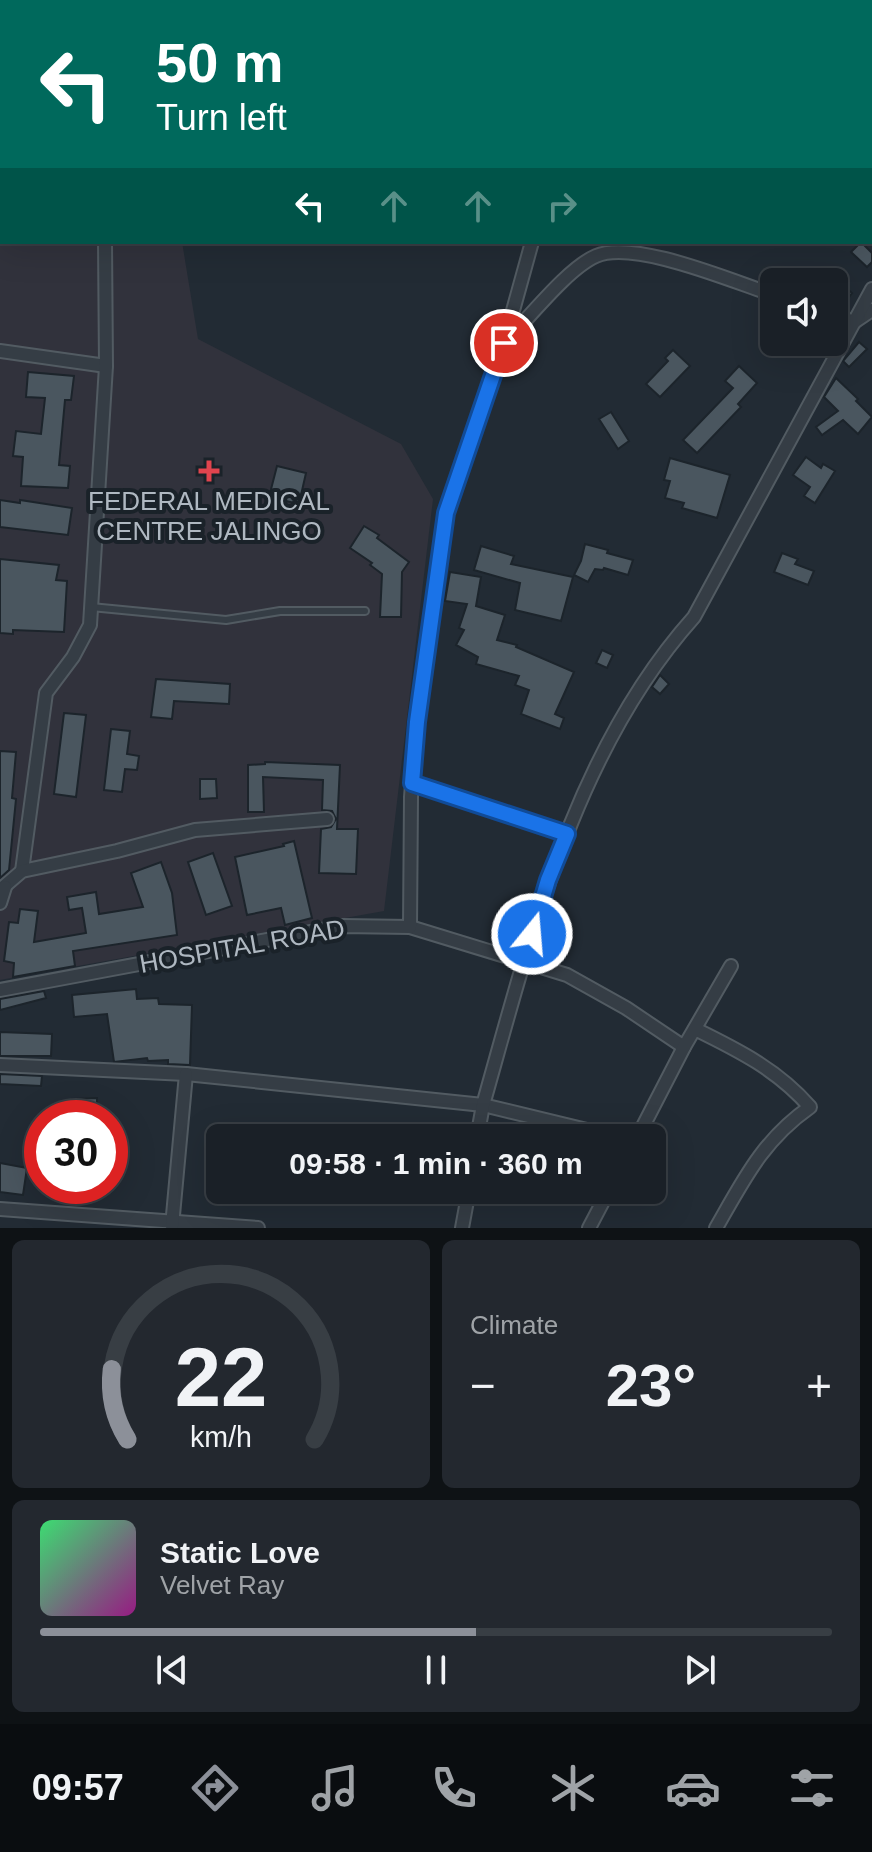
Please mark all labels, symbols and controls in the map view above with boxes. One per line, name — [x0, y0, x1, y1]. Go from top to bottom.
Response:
text: 50 m — [156, 31, 284, 94]
icon: left — [24, 32, 128, 136]
text: Turn left — [156, 97, 287, 138]
icon: left — [288, 184, 332, 228]
icon: ahead — [372, 184, 416, 228]
icon: ahead — [456, 184, 500, 228]
icon: right — [540, 184, 584, 228]
map controls — [760, 268, 848, 356]
button: sound — [760, 268, 848, 356]
pin — [470, 309, 538, 377]
icon: arrive — [482, 321, 526, 365]
marker: FEDERAL MEDICAL CENTRE JALINGO — [198, 460, 220, 482]
place label: FEDERAL MEDICAL CENTRE JALINGO — [88, 486, 330, 546]
position arrow — [490, 892, 574, 976]
street label: HOSPITAL ROAD — [137, 913, 347, 979]
speed limit sign: 30 — [24, 1100, 128, 1204]
text: 09:58 · 1 min · 360 m — [289, 1147, 583, 1180]
text: Climate — [470, 1310, 558, 1340]
text: 22 — [175, 1331, 267, 1424]
text: 23° — [606, 1352, 696, 1419]
text: − — [470, 1361, 496, 1410]
text: + — [806, 1361, 832, 1410]
text: km/h — [190, 1421, 252, 1453]
text: Static Love — [160, 1536, 320, 1569]
text: Velvet Ray — [160, 1570, 284, 1600]
icon: previous — [150, 1648, 194, 1692]
icon: pause — [414, 1648, 458, 1692]
icon: next — [678, 1648, 722, 1692]
icon: directions — [187, 1760, 243, 1816]
icon: music — [307, 1760, 363, 1816]
icon: phone — [426, 1760, 482, 1816]
icon: climate — [545, 1760, 601, 1816]
icon: car — [665, 1760, 721, 1816]
icon: filters — [784, 1760, 840, 1816]
text: 09:57 — [32, 1767, 124, 1808]

